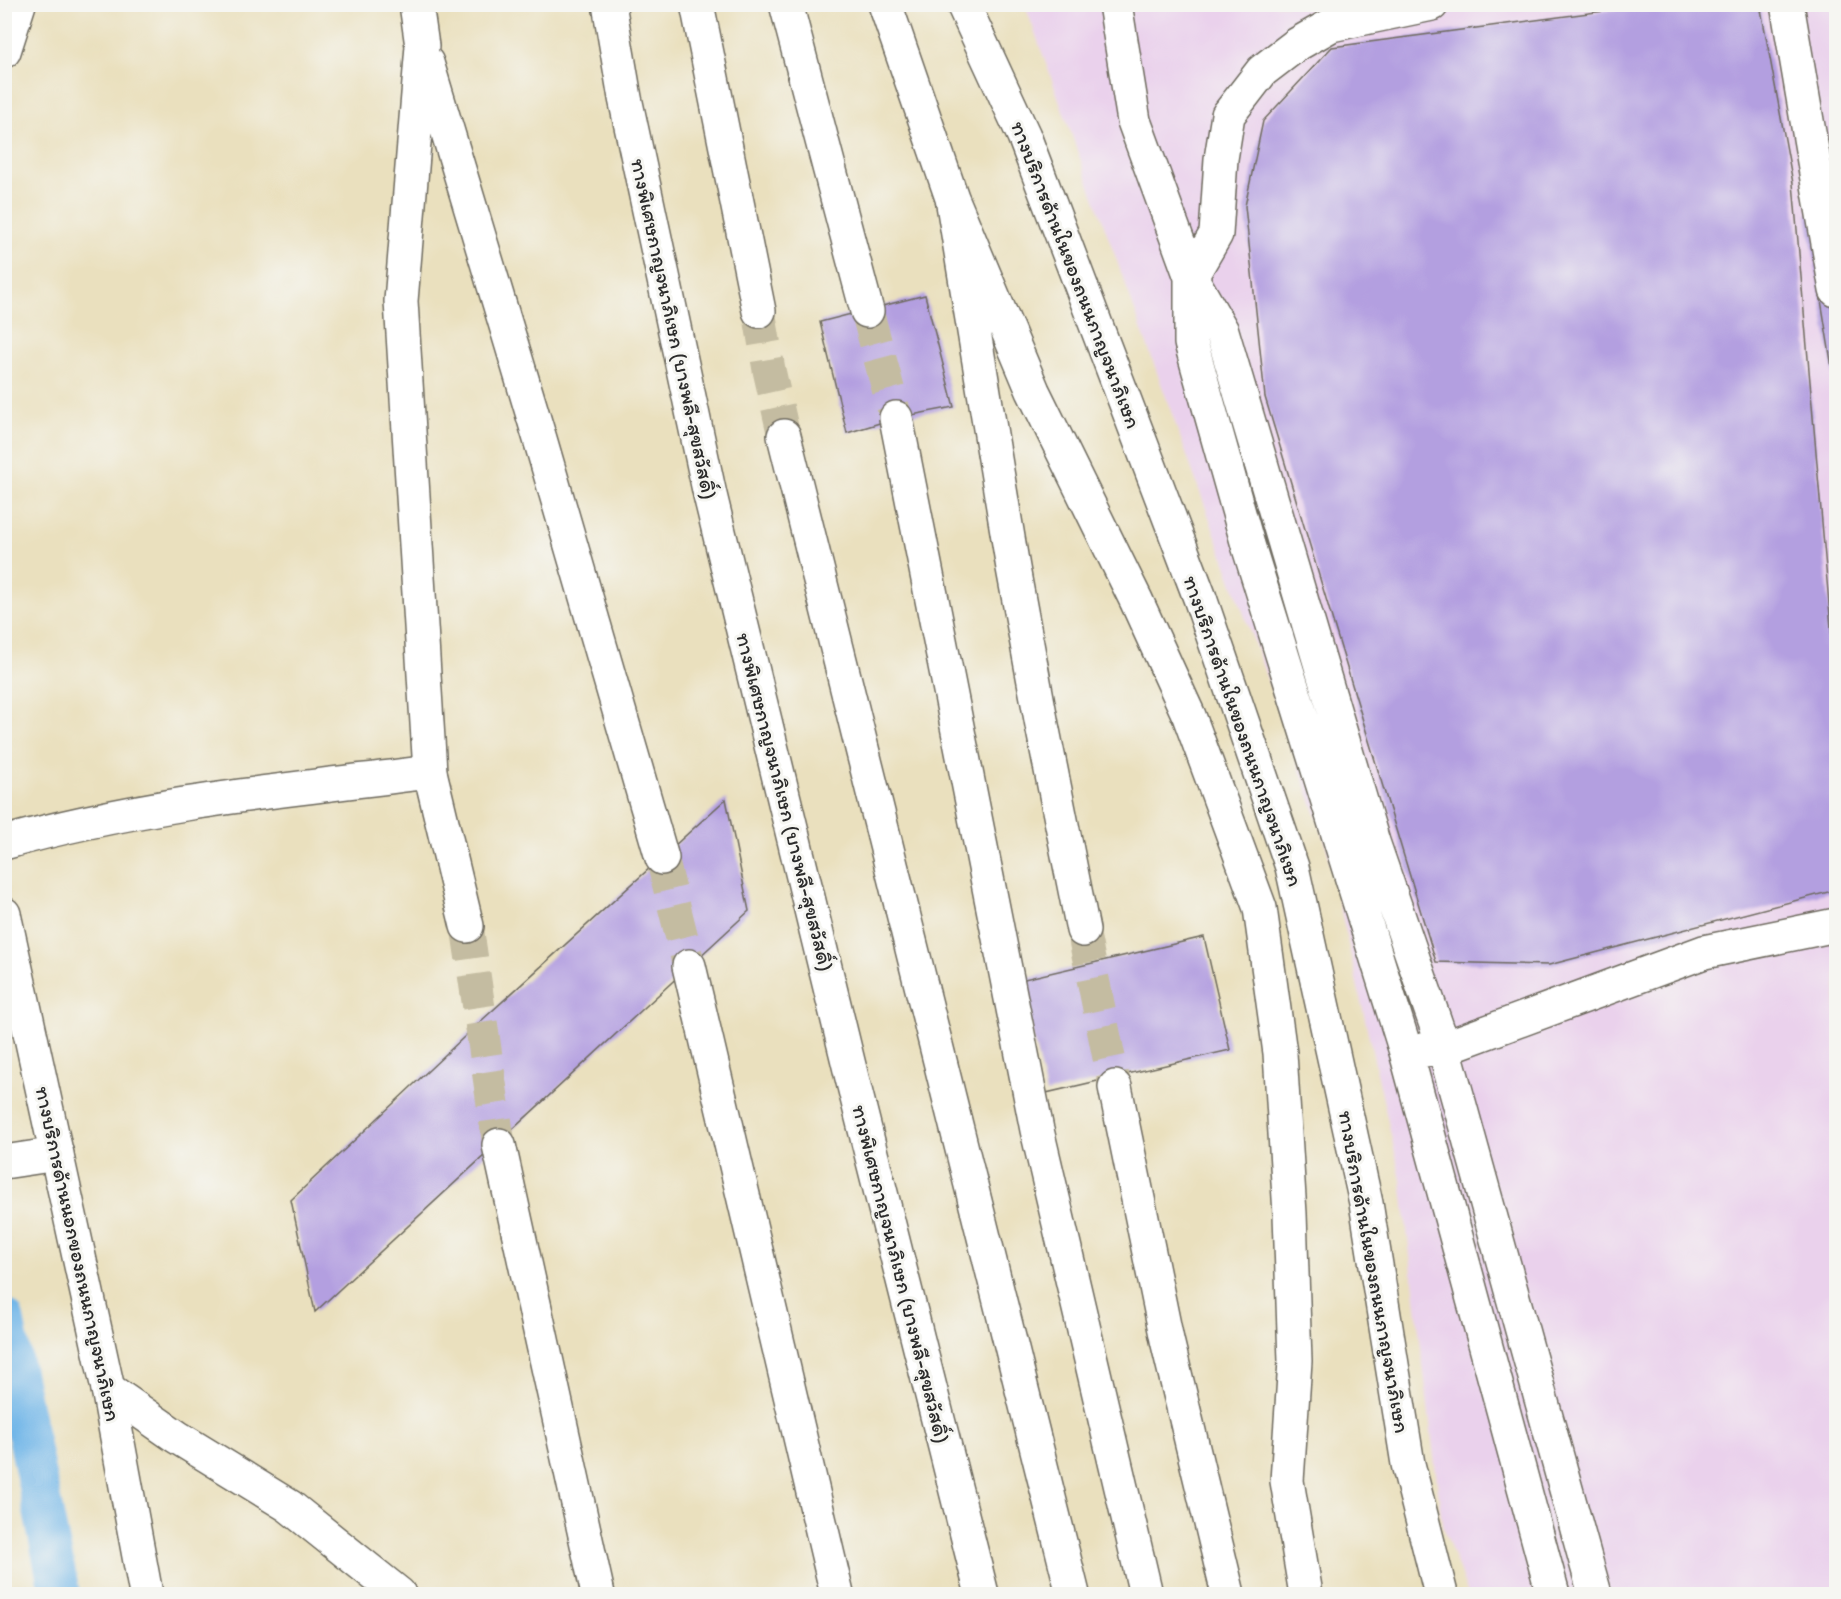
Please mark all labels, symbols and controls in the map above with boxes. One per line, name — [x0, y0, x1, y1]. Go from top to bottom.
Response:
street label: ทางบริการด้านในของถนนกาญจนาภิเษก — [1006, 118, 1147, 432]
street label: ทางพิเศษกาญจนาภิเษก (บางพลี-สุขสวัสดิ์) — [625, 156, 724, 502]
street label: ทางบริการด้านในของถนนกาญจนาภิเษก — [1178, 572, 1309, 890]
street label: ทางพิเศษกาญจนาภิเษก (บางพลี-สุขสวัสดิ์) — [730, 630, 840, 974]
street label: ทางบริการด้านนอกของถนนกาญจนาภิเษก — [31, 1084, 126, 1424]
street label: ทางพิเศษกาญจนาภิเษก (บางพลี-สุขสวัสดิ์) — [846, 1102, 956, 1446]
street label: ทางบริการด้านในของถนนกาญจนาภิเษก — [1334, 1109, 1415, 1435]

